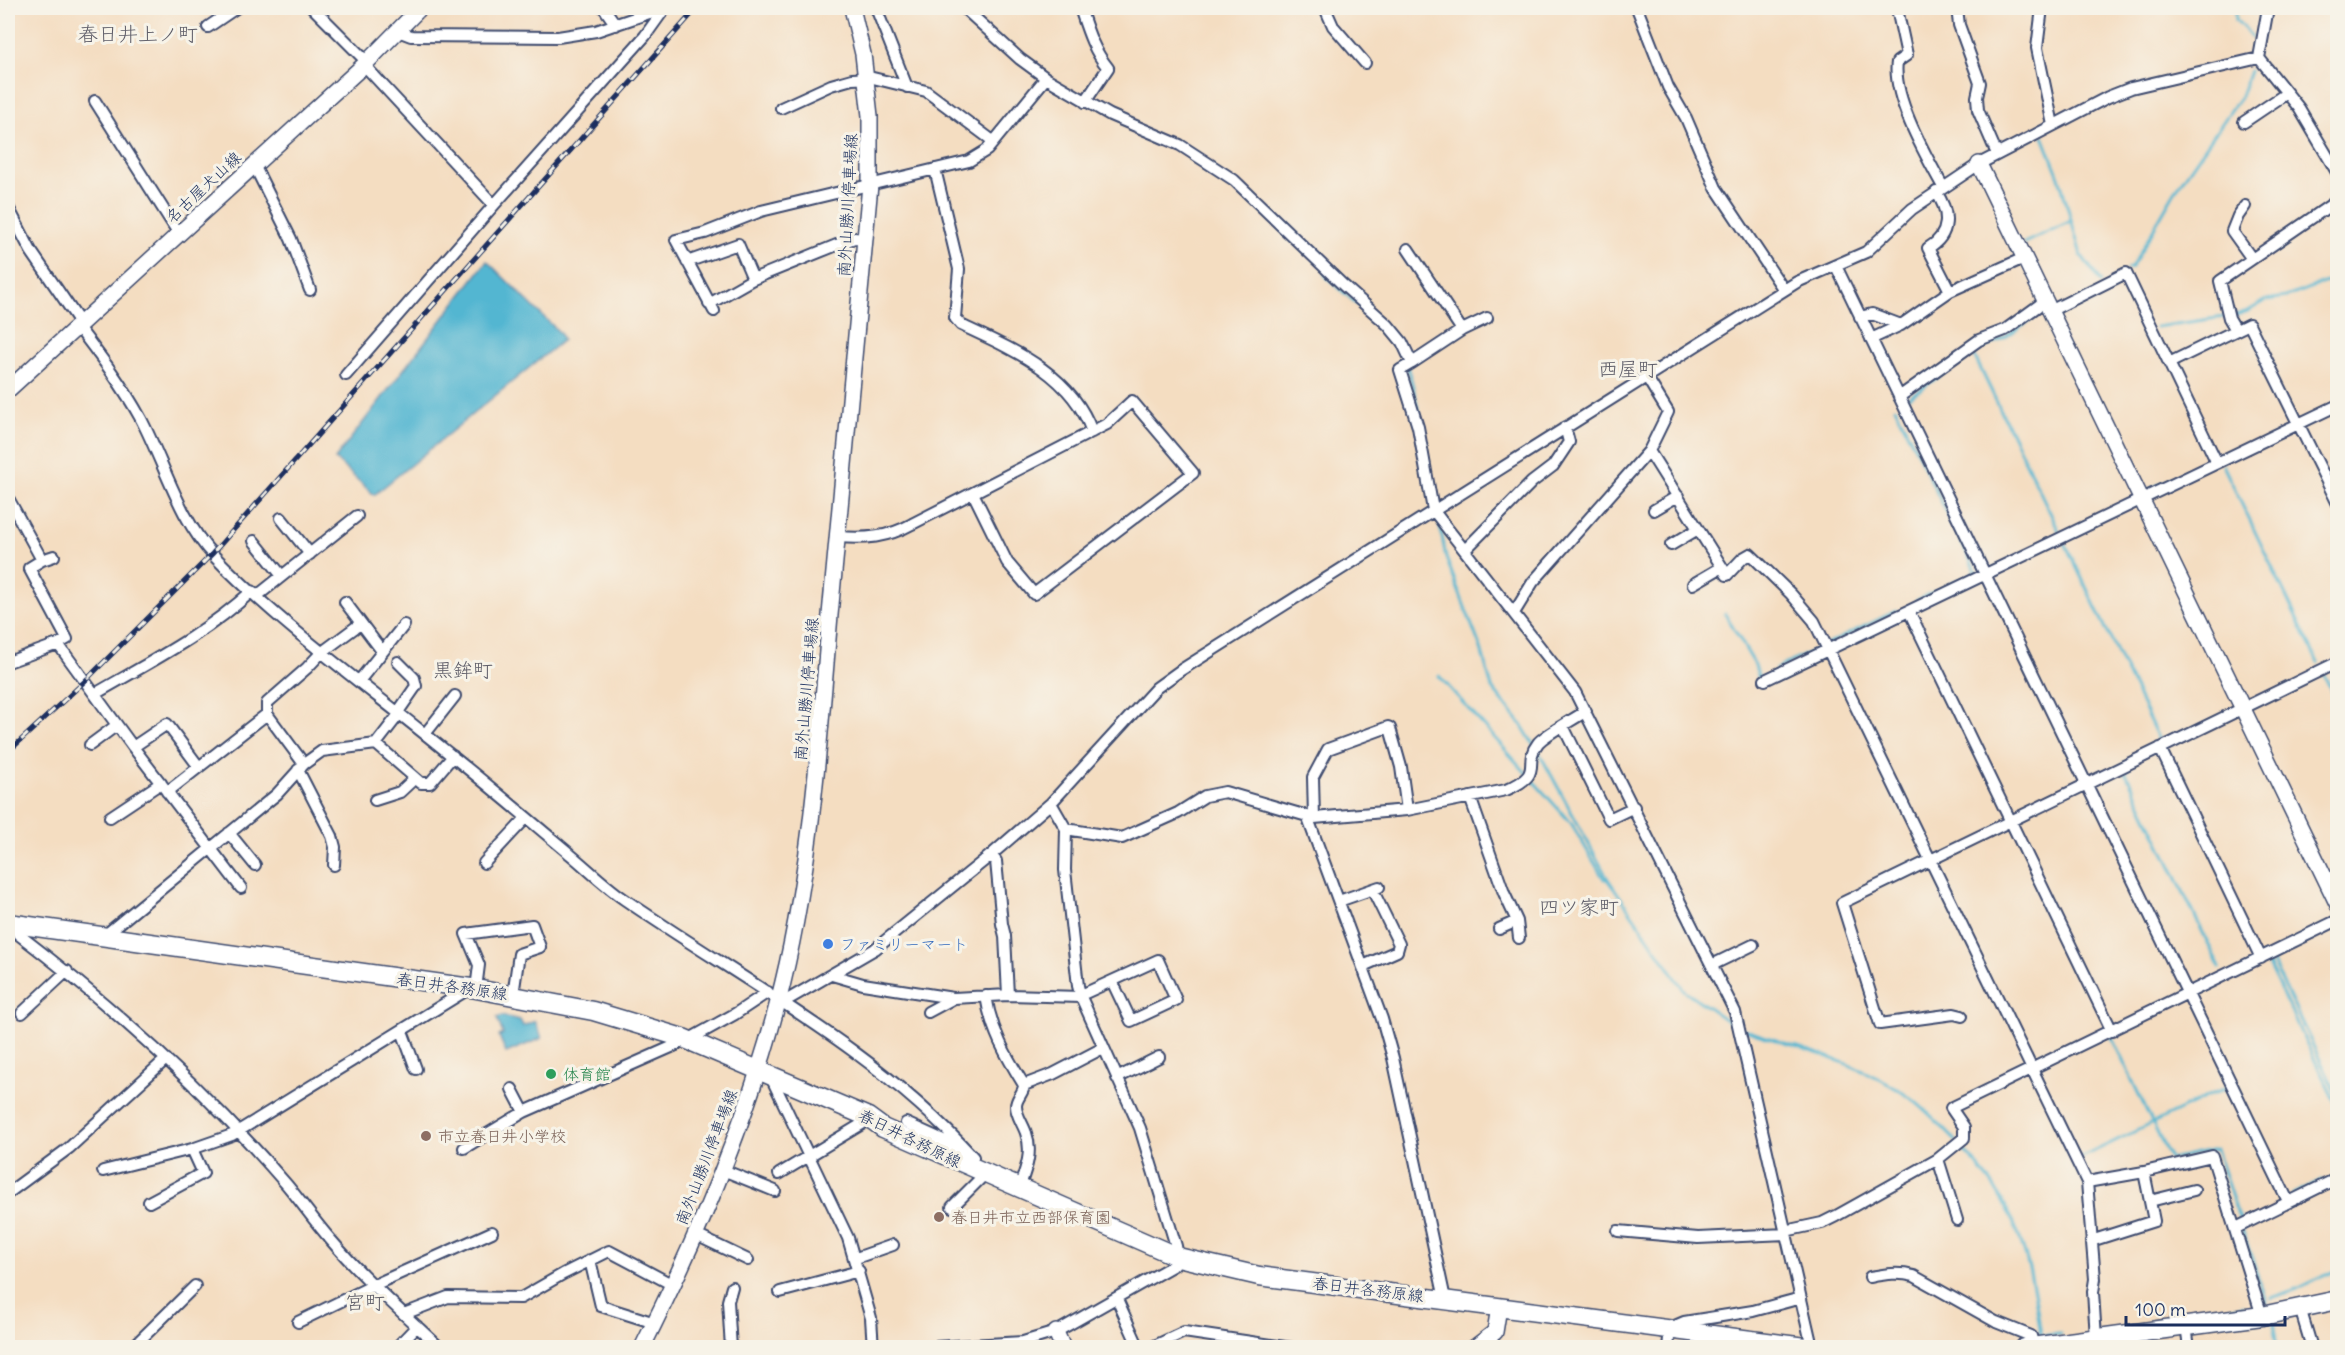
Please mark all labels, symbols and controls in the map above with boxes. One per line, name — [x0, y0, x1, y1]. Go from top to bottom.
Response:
district label: 春日井上ノ町 — [78, 21, 198, 46]
street label: 南外山勝川停車場線 — [833, 133, 861, 277]
street label: 名古屋犬山線 — [161, 147, 245, 227]
district label: 西屋町 — [1598, 356, 1658, 381]
street label: 南外山勝川停車場線 — [790, 616, 822, 762]
district label: 黒鉾町 — [433, 657, 493, 682]
district label: 四ツ家町 — [1539, 894, 1619, 919]
place label: ファミリーマート — [840, 934, 968, 954]
marker: ファミリーマート — [821, 937, 835, 951]
street label: 春日井各務原線 — [395, 968, 509, 1004]
place label: 体育館 — [563, 1064, 611, 1084]
marker: 体育館 — [544, 1067, 558, 1081]
street label: 南外山勝川停車場線 — [671, 1086, 741, 1228]
street label: 春日井各務原線 — [855, 1104, 965, 1172]
place label: 市立春日井小学校 — [438, 1126, 566, 1146]
marker: 市立春日井小学校 — [419, 1129, 433, 1143]
place label: 春日井市立西部保育園 — [951, 1207, 1111, 1227]
marker: 春日井市立西部保育園 — [932, 1210, 946, 1224]
street label: 春日井各務原線 — [1311, 1272, 1425, 1306]
district label: 宮町 — [345, 1289, 385, 1314]
scale bar — [2126, 1289, 2285, 1327]
text: 100 m — [2135, 1298, 2186, 1321]

